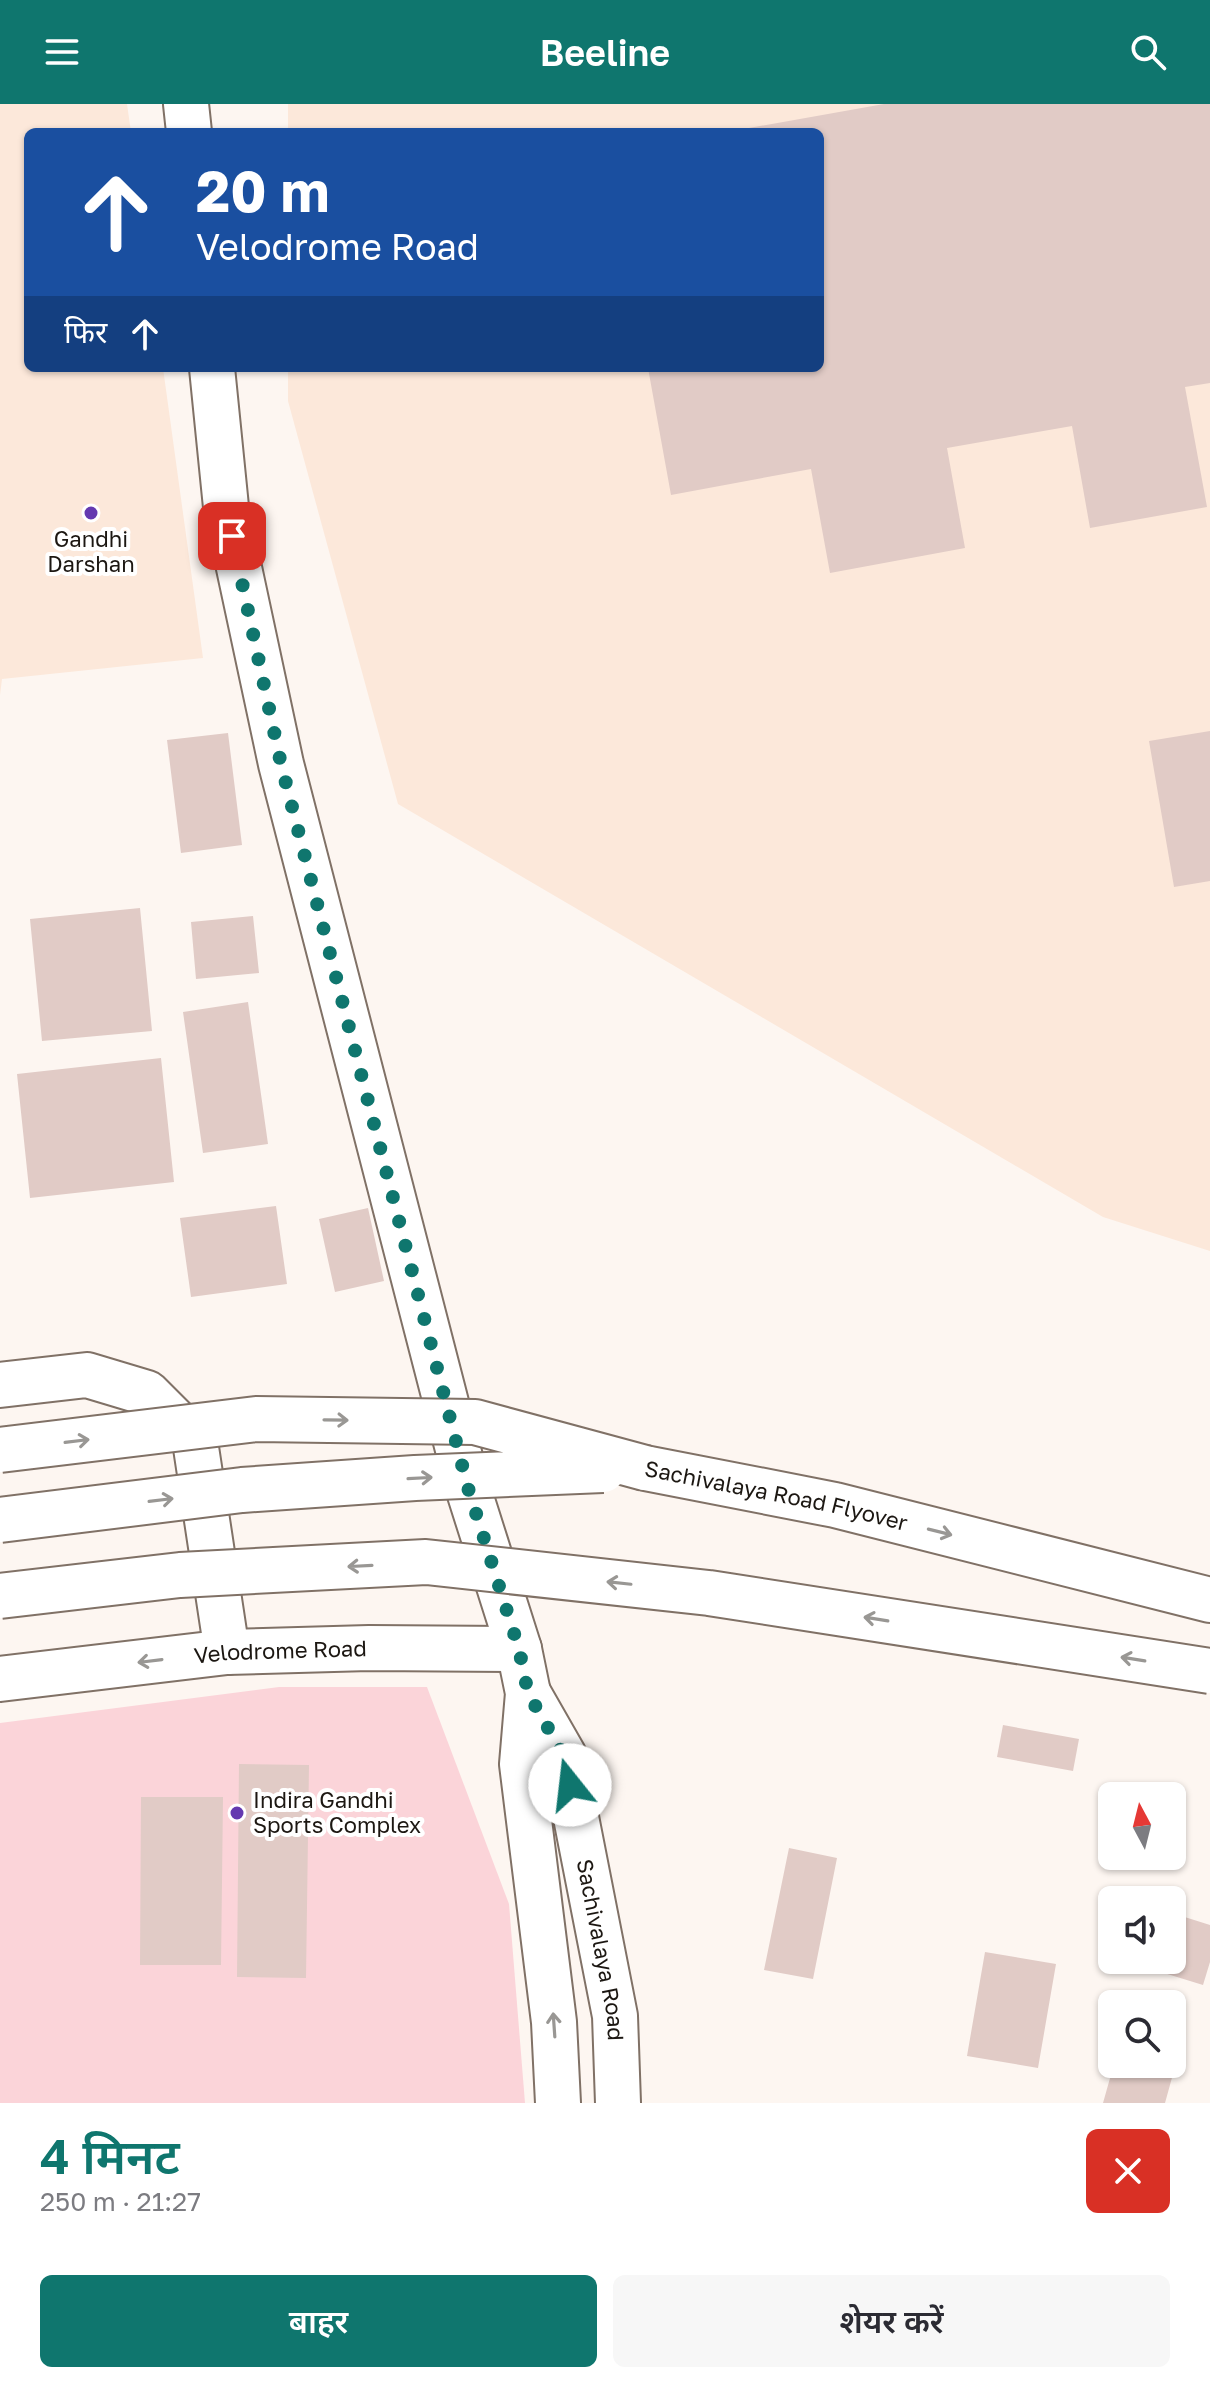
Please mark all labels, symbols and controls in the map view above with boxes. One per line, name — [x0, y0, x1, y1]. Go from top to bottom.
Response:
icon: menu — [40, 30, 84, 74]
icon: search — [1126, 30, 1170, 74]
text: Beeline — [540, 31, 670, 74]
text: 20 m — [196, 157, 330, 224]
icon: ahead — [64, 160, 168, 264]
text: Velodrome Road — [196, 225, 479, 268]
icon: ahead — [123, 312, 167, 356]
text: फिर — [64, 314, 107, 350]
pin — [198, 502, 266, 570]
marker: Gandhi Darshan — [82, 504, 100, 522]
icon: arrive — [210, 514, 254, 558]
place label: Gandhi Darshan — [47, 525, 135, 577]
one-way arrow — [322, 1412, 349, 1428]
one-way arrow — [64, 1433, 90, 1448]
street label: Sachivalaya Road Flyover — [643, 1454, 911, 1536]
one-way arrow — [406, 1470, 433, 1485]
one-way arrow — [147, 1492, 174, 1507]
one-way arrow — [927, 1526, 953, 1541]
one-way arrow — [347, 1558, 374, 1573]
one-way arrow — [606, 1576, 633, 1591]
one-way arrow — [864, 1611, 889, 1626]
street label: Velodrome Road — [192, 1634, 367, 1669]
one-way arrow — [1121, 1651, 1146, 1666]
one-way arrow — [137, 1654, 164, 1669]
position arrow — [528, 1743, 612, 1827]
north arrow — [1098, 1782, 1186, 1870]
map controls — [1098, 1782, 1186, 2078]
place label: Indira Gandhi Sports Complex — [253, 1786, 421, 1838]
marker: Indira Gandhi Sports Complex — [228, 1804, 246, 1822]
street label: Sachivalaya Road — [571, 1856, 630, 2041]
button: sound — [1098, 1886, 1186, 1974]
button: search — [1098, 1990, 1186, 2078]
one-way arrow — [546, 2012, 561, 2039]
text: 4 मिनट — [40, 2127, 180, 2185]
button: close — [1086, 2129, 1170, 2213]
text: 250 m · 21:27 — [40, 2186, 201, 2217]
button: बाहर — [40, 2275, 597, 2367]
button: शेयर करें — [613, 2275, 1170, 2367]

